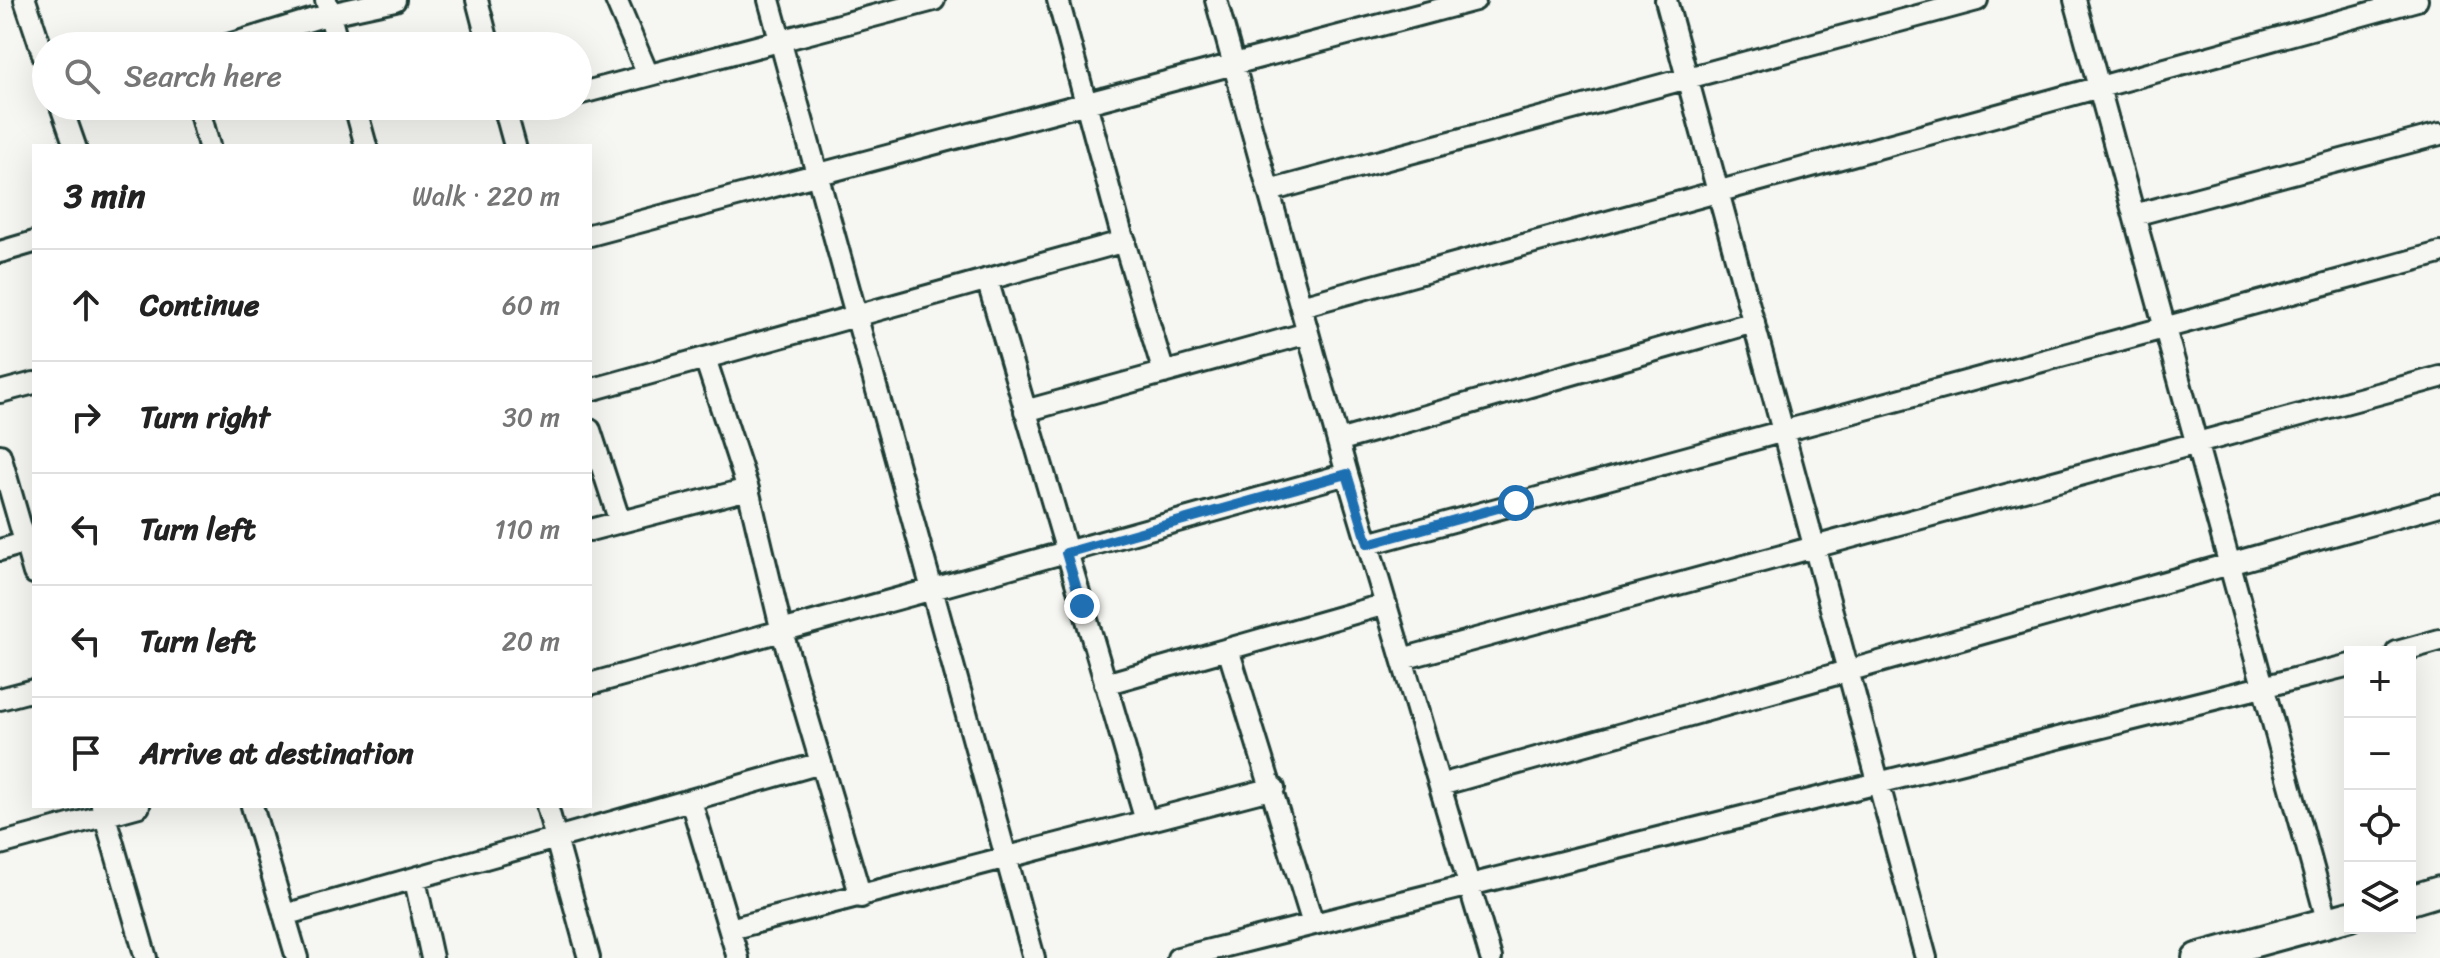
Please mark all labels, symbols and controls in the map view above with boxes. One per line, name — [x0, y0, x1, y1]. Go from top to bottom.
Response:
search box — [32, 32, 592, 120]
text: Search here — [124, 49, 282, 103]
icon: search — [60, 54, 104, 98]
text: 3 min — [64, 166, 145, 226]
text: Walk · 220 m — [412, 173, 560, 219]
text: Continue — [140, 278, 259, 332]
text: 60 m — [502, 282, 560, 328]
icon: ahead — [64, 283, 108, 327]
text: Turn right — [140, 390, 270, 444]
text: 30 m — [503, 394, 560, 440]
icon: right — [64, 395, 108, 439]
route start — [1498, 485, 1534, 521]
text: Turn left — [140, 502, 256, 556]
text: 110 m — [495, 506, 560, 552]
icon: left — [64, 507, 108, 551]
route end — [1064, 588, 1100, 624]
text: Turn left — [140, 614, 256, 668]
text: 20 m — [502, 618, 560, 664]
icon: left — [64, 619, 108, 663]
map controls — [2344, 646, 2416, 934]
button: + — [2344, 646, 2416, 718]
button: − — [2344, 718, 2416, 790]
text: Arrive at destination — [140, 726, 414, 780]
icon: arrive — [64, 731, 108, 775]
button: locate — [2344, 790, 2416, 862]
button: layers — [2344, 862, 2416, 934]

